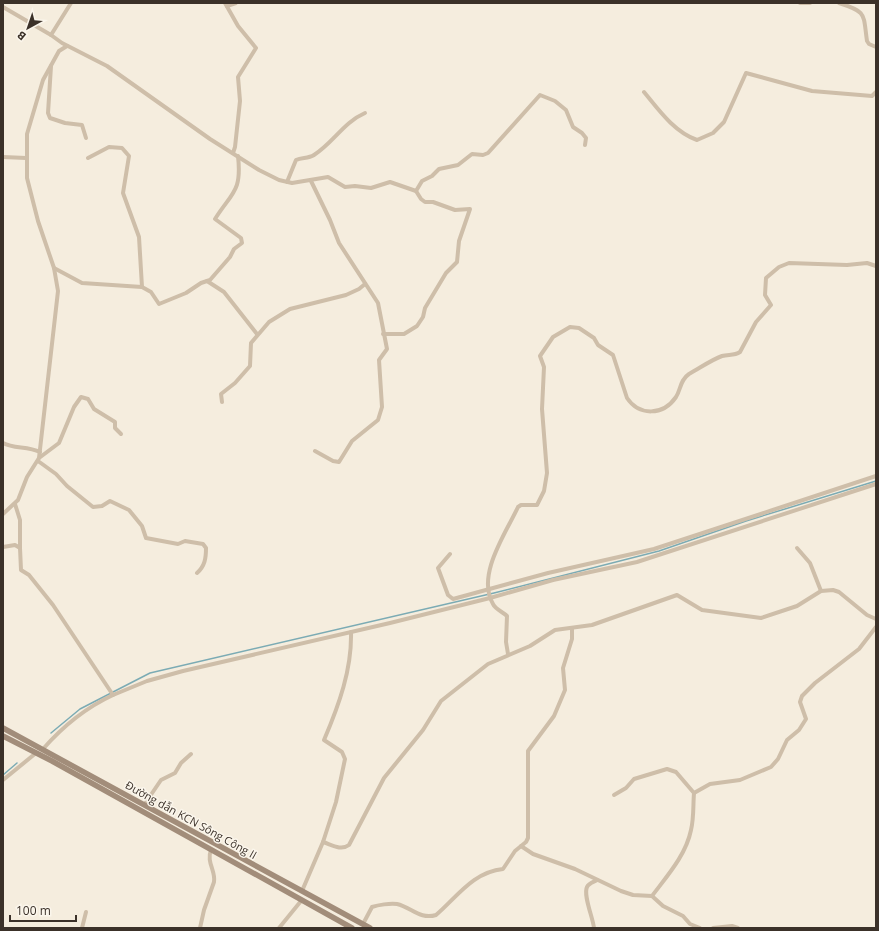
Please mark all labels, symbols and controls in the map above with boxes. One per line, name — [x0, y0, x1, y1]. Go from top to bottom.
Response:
north arrow — [8, 8, 48, 48]
text: B — [14, 28, 29, 44]
street label: Đường dẫn KCN Sông Công II — [123, 777, 260, 862]
scale bar — [10, 897, 76, 923]
text: 100 m — [16, 902, 51, 919]

